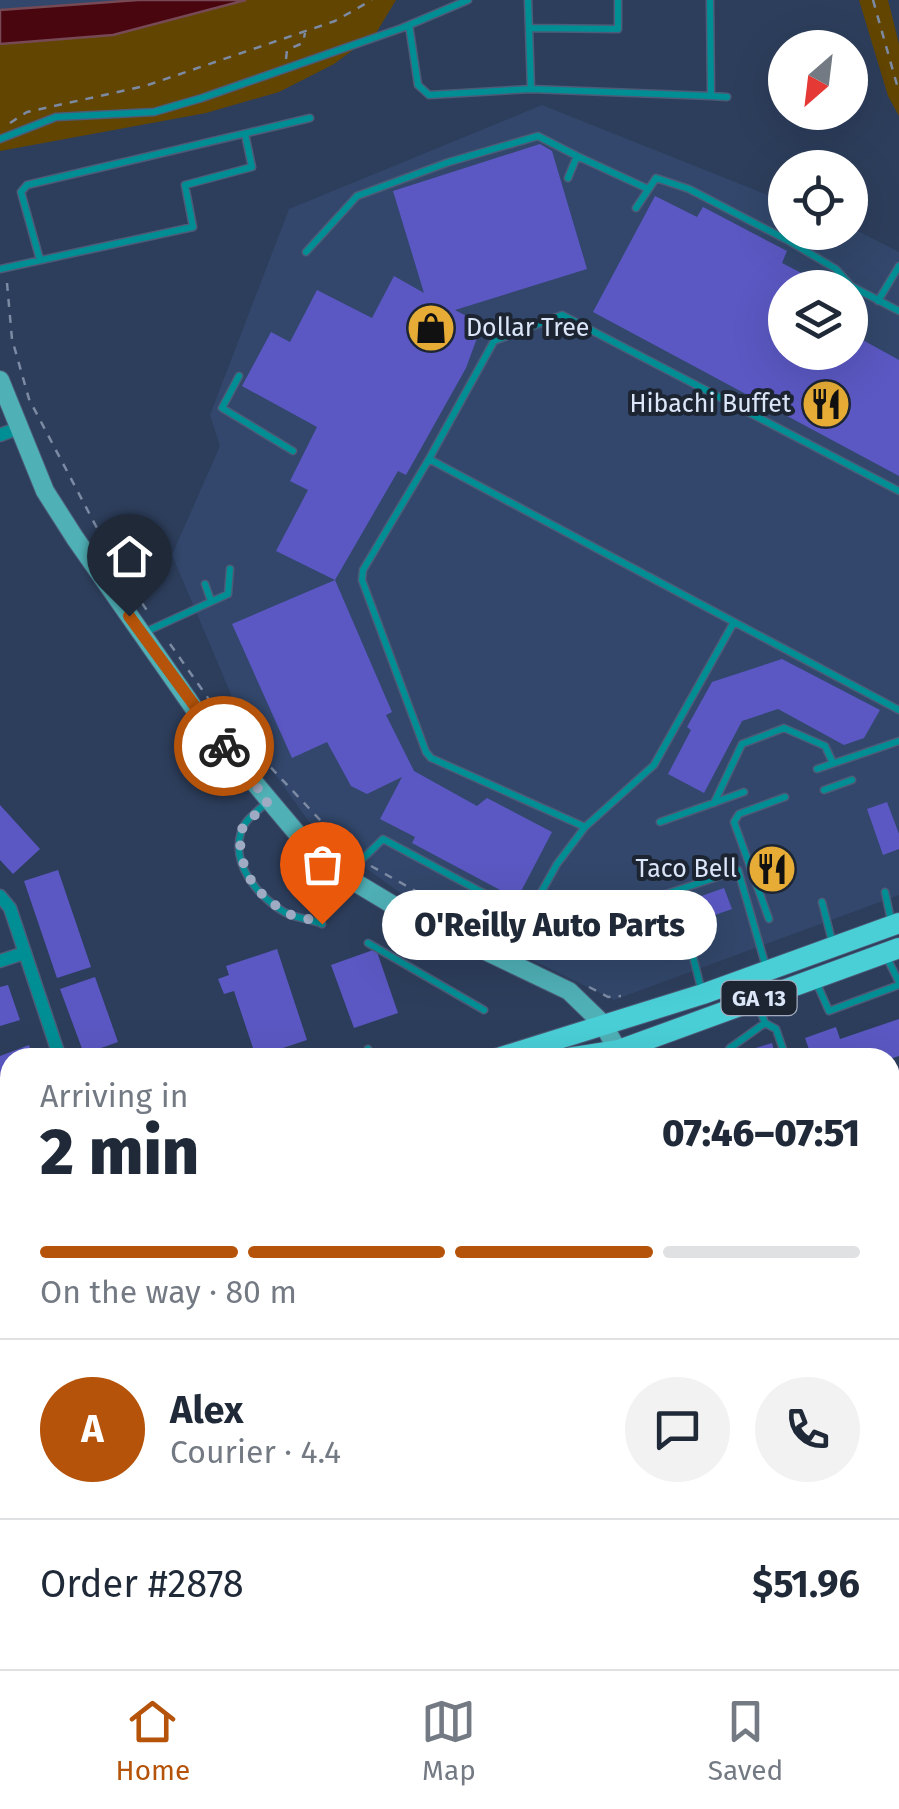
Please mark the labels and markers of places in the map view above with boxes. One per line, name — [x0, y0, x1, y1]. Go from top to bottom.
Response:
shop icon: Dollar Tree — [405, 302, 457, 354]
place label: Dollar Tree — [466, 313, 589, 343]
restaurant icon: Hibachi Buffet — [800, 378, 852, 430]
place label: Hibachi Buffet — [630, 389, 792, 419]
pin — [87, 514, 172, 617]
pin — [280, 822, 365, 925]
restaurant icon: Taco Bell — [746, 843, 798, 895]
place label: Taco Bell — [636, 854, 737, 884]
callout: O'Reilly Auto Parts — [382, 889, 717, 959]

